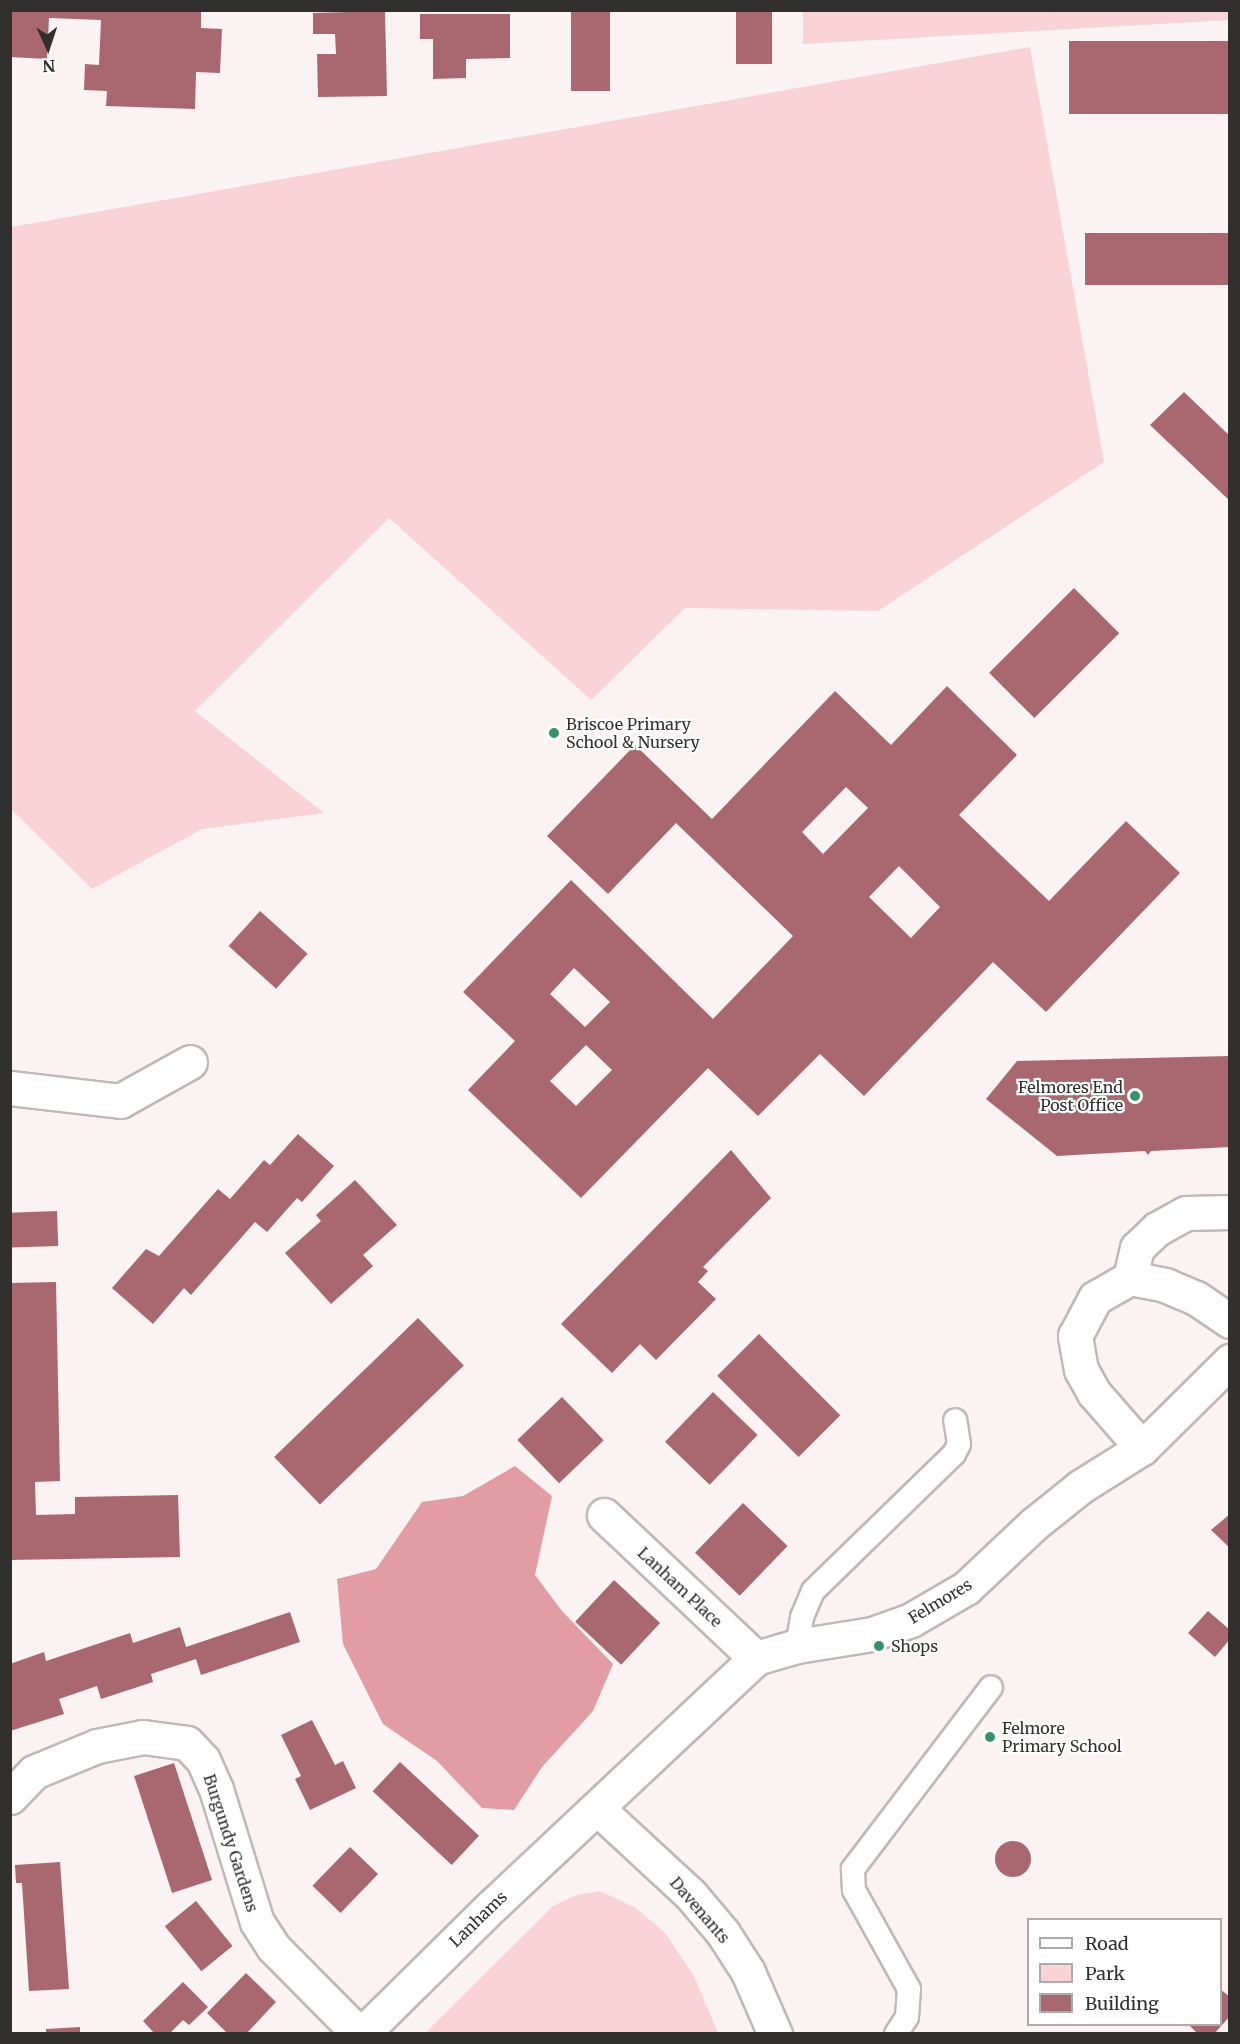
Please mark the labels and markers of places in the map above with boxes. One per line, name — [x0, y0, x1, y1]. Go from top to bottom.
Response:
place label: Briscoe Primary School & Nursery — [566, 714, 700, 752]
marker: Briscoe Primary School & Nursery — [547, 726, 561, 740]
place label: Felmores End Post Office — [1018, 1077, 1123, 1115]
marker: Felmores End Post Office — [1128, 1089, 1142, 1103]
place label: Shops — [891, 1636, 938, 1656]
marker: Shops — [872, 1639, 886, 1653]
place label: Felmore Primary School — [1002, 1718, 1122, 1756]
marker: Felmore Primary School — [983, 1730, 997, 1744]

